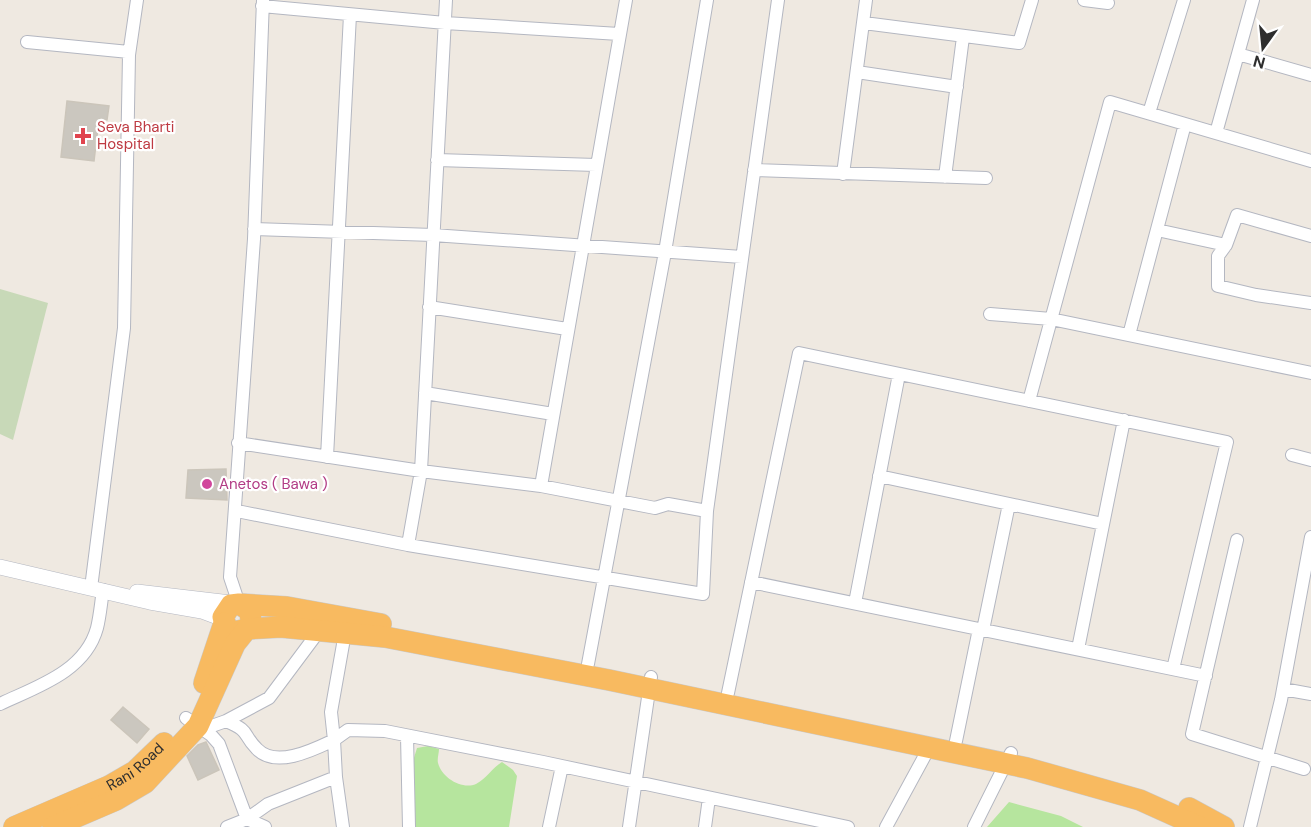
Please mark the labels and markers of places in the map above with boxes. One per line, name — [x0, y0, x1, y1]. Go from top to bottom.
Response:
place label: Seva Bharti Hospital — [97, 117, 174, 154]
marker: Seva Bharti Hospital — [74, 127, 92, 145]
place label: Anetos ( Bawa ) — [219, 474, 327, 494]
marker: Anetos ( Bawa ) — [200, 477, 214, 491]

